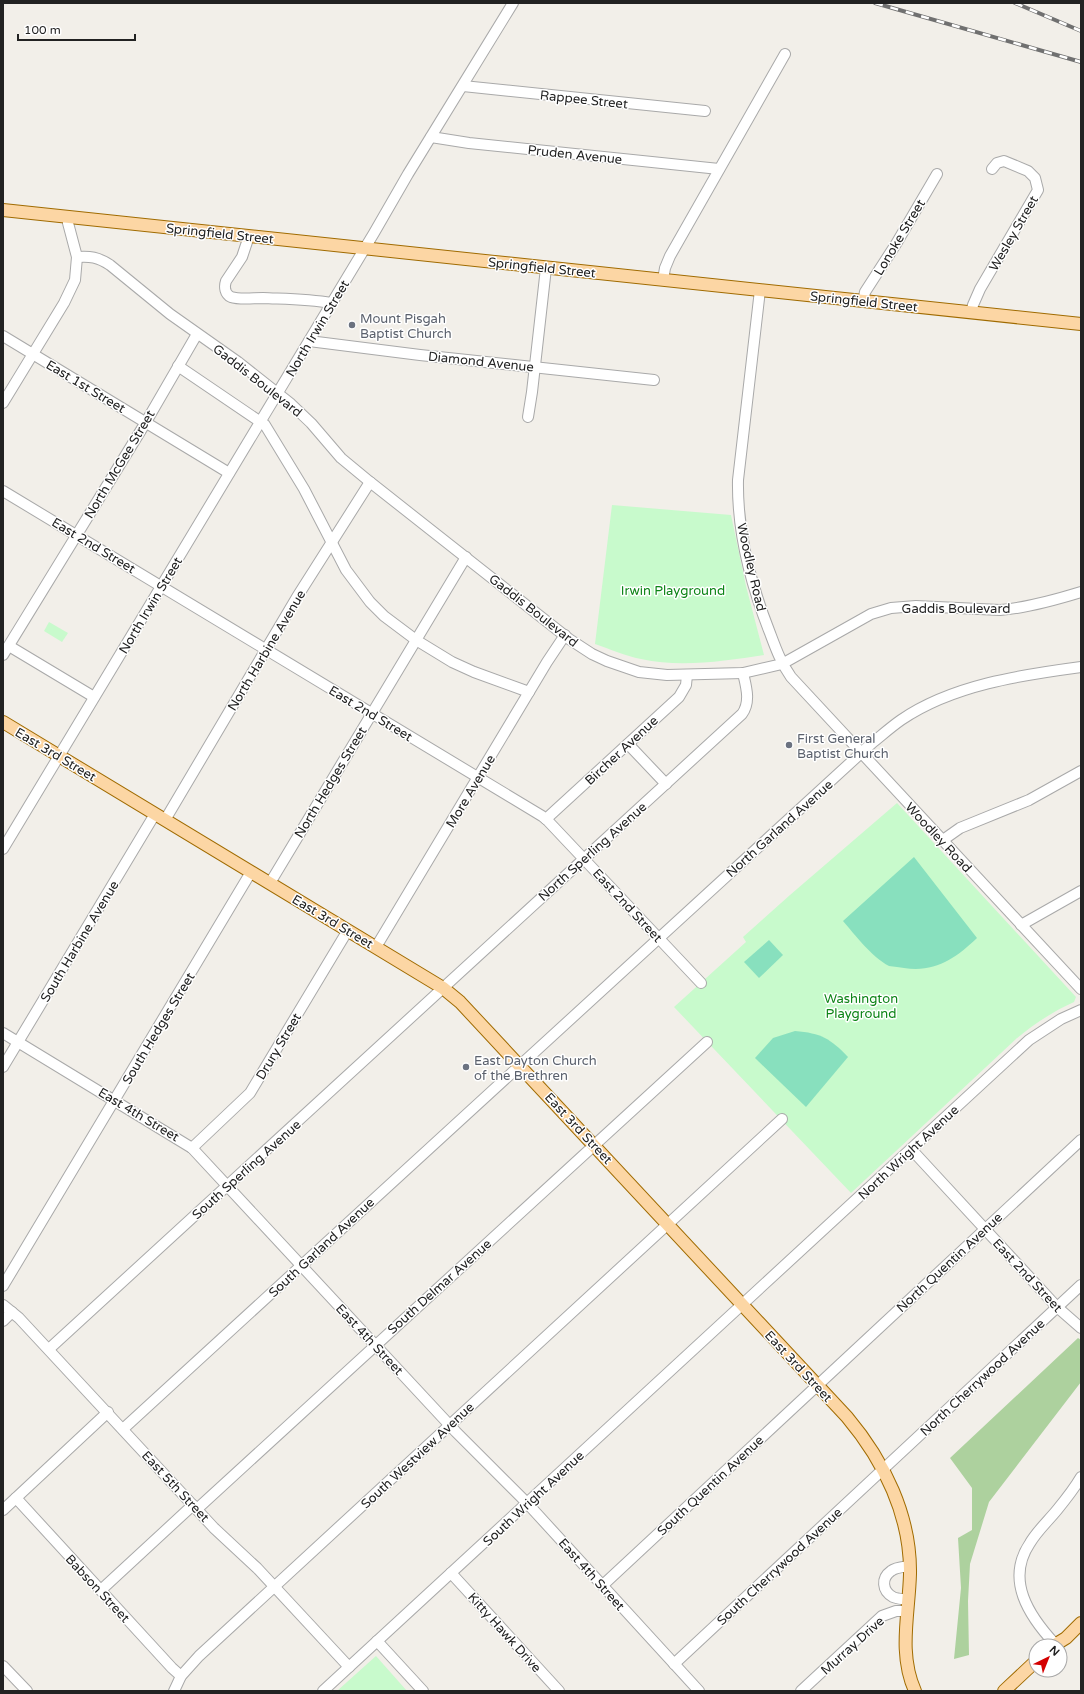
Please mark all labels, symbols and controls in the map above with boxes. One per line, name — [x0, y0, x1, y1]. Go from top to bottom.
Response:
scale bar — [18, 16, 135, 42]
text: 100 m — [24, 23, 61, 37]
street label: Rappee Street — [539, 87, 629, 113]
street label: Pruden Avenue — [527, 142, 623, 168]
street label: Wesley Street — [986, 193, 1042, 274]
street label: Lonoke Street — [871, 196, 929, 279]
street label: Springfield Street — [165, 220, 274, 248]
street label: Springfield Street — [487, 254, 596, 282]
street label: North Irwin Street — [283, 277, 353, 380]
street label: Springfield Street — [809, 288, 918, 316]
place label: Mount Pisgah Baptist Church — [360, 311, 452, 342]
marker: Mount Pisgah Baptist Church — [347, 320, 357, 330]
street label: Gaddis Boulevard — [210, 341, 305, 421]
street label: Diamond Avenue — [427, 348, 534, 375]
street label: East 1st Street — [43, 357, 128, 417]
street label: North McGee Street — [81, 407, 159, 522]
street label: East 2nd Street — [49, 515, 138, 577]
street label: Woodley Road — [733, 522, 769, 613]
street label: North Irwin Street — [116, 554, 186, 657]
street label: Gaddis Boulevard — [486, 571, 581, 651]
park label: Irwin Playground — [621, 583, 725, 599]
street label: North Harbine Avenue — [224, 587, 309, 714]
street label: Gaddis Boulevard — [902, 601, 1010, 617]
street label: East 2nd Street — [326, 683, 415, 745]
street label: Bircher Avenue — [582, 713, 662, 789]
street label: East 3rd Street — [12, 724, 99, 785]
street label: North Hedges Street — [291, 724, 370, 841]
place label: First General Baptist Church — [797, 731, 889, 762]
marker: First General Baptist Church — [784, 740, 794, 750]
street label: More Avenue — [443, 752, 499, 831]
street label: North Garland Avenue — [723, 777, 836, 881]
street label: North Sperling Avenue — [535, 799, 650, 905]
street label: Woodley Road — [902, 799, 975, 876]
street label: East 2nd Street — [589, 866, 665, 946]
street label: South Harbine Avenue — [37, 878, 122, 1005]
street label: East 3rd Street — [289, 891, 376, 952]
street label: South Hedges Street — [119, 970, 199, 1087]
park label: Washington Playground — [824, 991, 898, 1022]
street label: Drury Street — [253, 1010, 305, 1083]
place label: East Dayton Church of the Brethren — [474, 1053, 597, 1084]
marker: East Dayton Church of the Brethren — [461, 1062, 471, 1072]
street label: East 4th Street — [95, 1084, 182, 1145]
street label: East 3rd Street — [541, 1090, 615, 1168]
street label: North Wright Avenue — [855, 1102, 962, 1203]
street label: South Sperling Avenue — [189, 1117, 304, 1223]
street label: South Garland Avenue — [265, 1195, 378, 1301]
street label: North Quentin Avenue — [893, 1210, 1006, 1316]
street label: South Delmar Avenue — [384, 1236, 495, 1338]
street label: East 2nd Street — [989, 1236, 1065, 1316]
street label: East 4th Street — [332, 1301, 406, 1379]
street label: North Cherrywood Avenue — [917, 1316, 1048, 1440]
street label: East 3rd Street — [761, 1328, 835, 1406]
street label: South Westview Avenue — [358, 1399, 478, 1512]
street label: South Quentin Avenue — [654, 1432, 767, 1539]
street label: East 5th Street — [138, 1448, 212, 1526]
street label: South Wright Avenue — [480, 1448, 588, 1550]
street label: South Cherrywood Avenue — [714, 1504, 846, 1629]
street label: East 4th Street — [555, 1535, 628, 1614]
street label: Babson Street — [62, 1551, 133, 1626]
street label: Kitty Hawk Drive — [464, 1589, 544, 1676]
street label: Murray Drive — [818, 1613, 888, 1678]
north arrow — [1028, 1638, 1068, 1678]
text: N — [1047, 1643, 1062, 1659]

